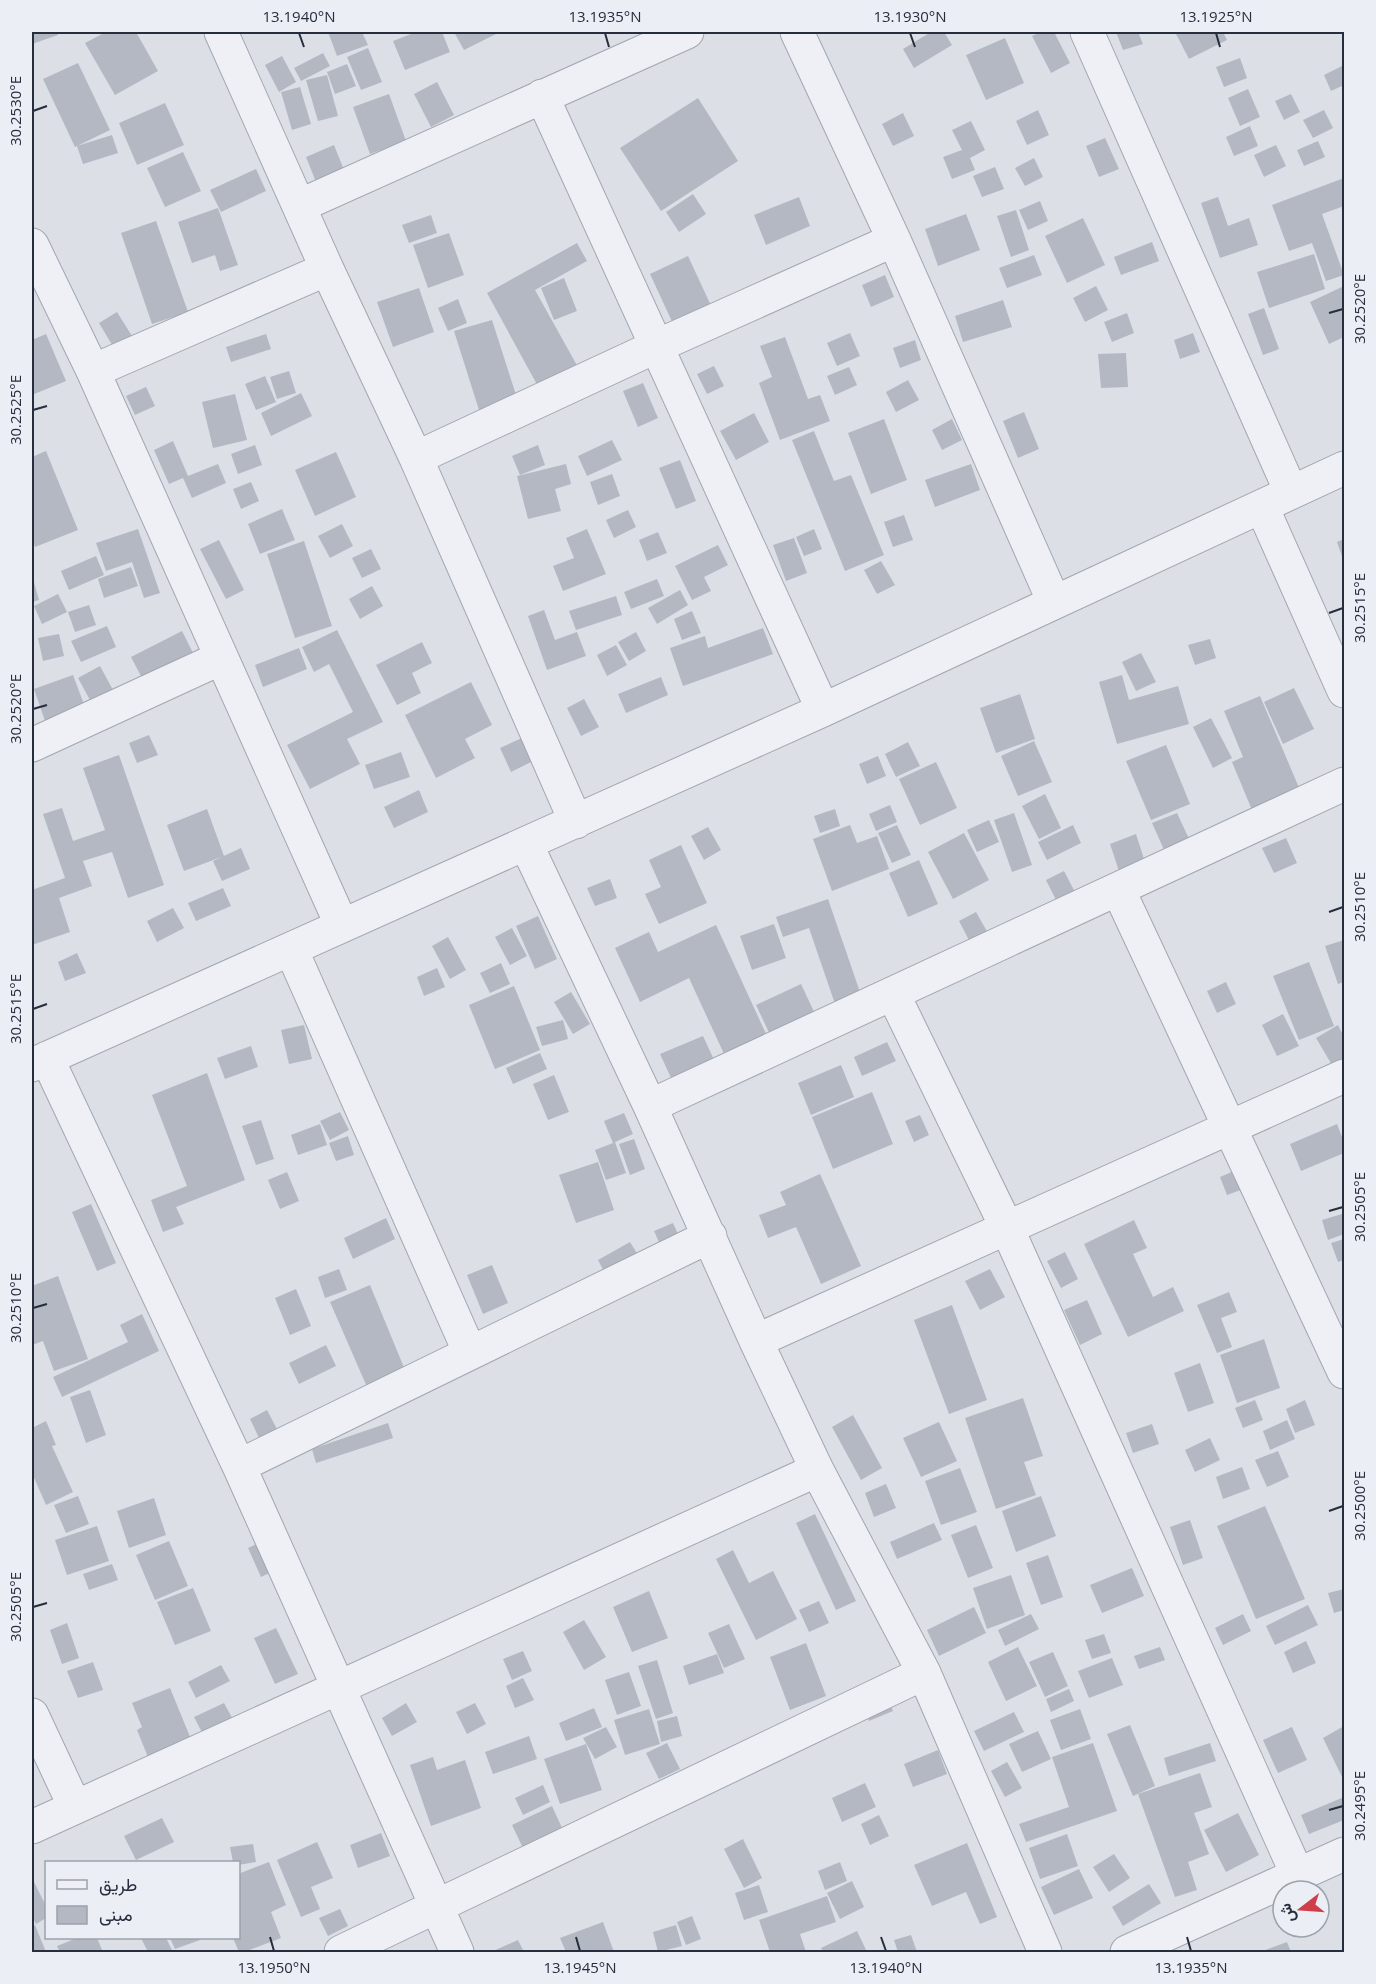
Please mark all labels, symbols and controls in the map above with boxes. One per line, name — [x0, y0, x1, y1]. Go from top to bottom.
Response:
text: 13.1940°N — [262, 6, 336, 26]
text: 13.1935°N — [568, 6, 642, 26]
text: 13.1930°N — [873, 6, 947, 26]
text: 13.1925°N — [1179, 6, 1253, 26]
text: 30.2530°E — [5, 76, 25, 146]
text: 30.2520°E — [1349, 274, 1369, 344]
text: 30.2525°E — [5, 375, 25, 445]
text: 30.2515°E — [1349, 573, 1369, 643]
text: 30.2520°E — [5, 674, 25, 744]
text: 30.2510°E — [1349, 872, 1369, 942]
text: 30.2515°E — [5, 974, 25, 1044]
text: 30.2505°E — [1349, 1172, 1369, 1242]
text: 30.2510°E — [5, 1273, 25, 1343]
text: 30.2500°E — [1349, 1471, 1369, 1541]
text: 30.2505°E — [5, 1572, 25, 1642]
text: 30.2495°E — [1349, 1771, 1369, 1841]
legend — [45, 1861, 240, 1939]
text: طريق — [99, 1872, 137, 1896]
north arrow — [1271, 1879, 1331, 1939]
text: ش — [1273, 1901, 1300, 1926]
text: مبنى — [99, 1902, 133, 1926]
text: 13.1950°N — [237, 1957, 311, 1977]
text: 13.1945°N — [543, 1957, 617, 1977]
text: 13.1940°N — [849, 1957, 923, 1977]
text: 13.1935°N — [1154, 1957, 1228, 1977]

